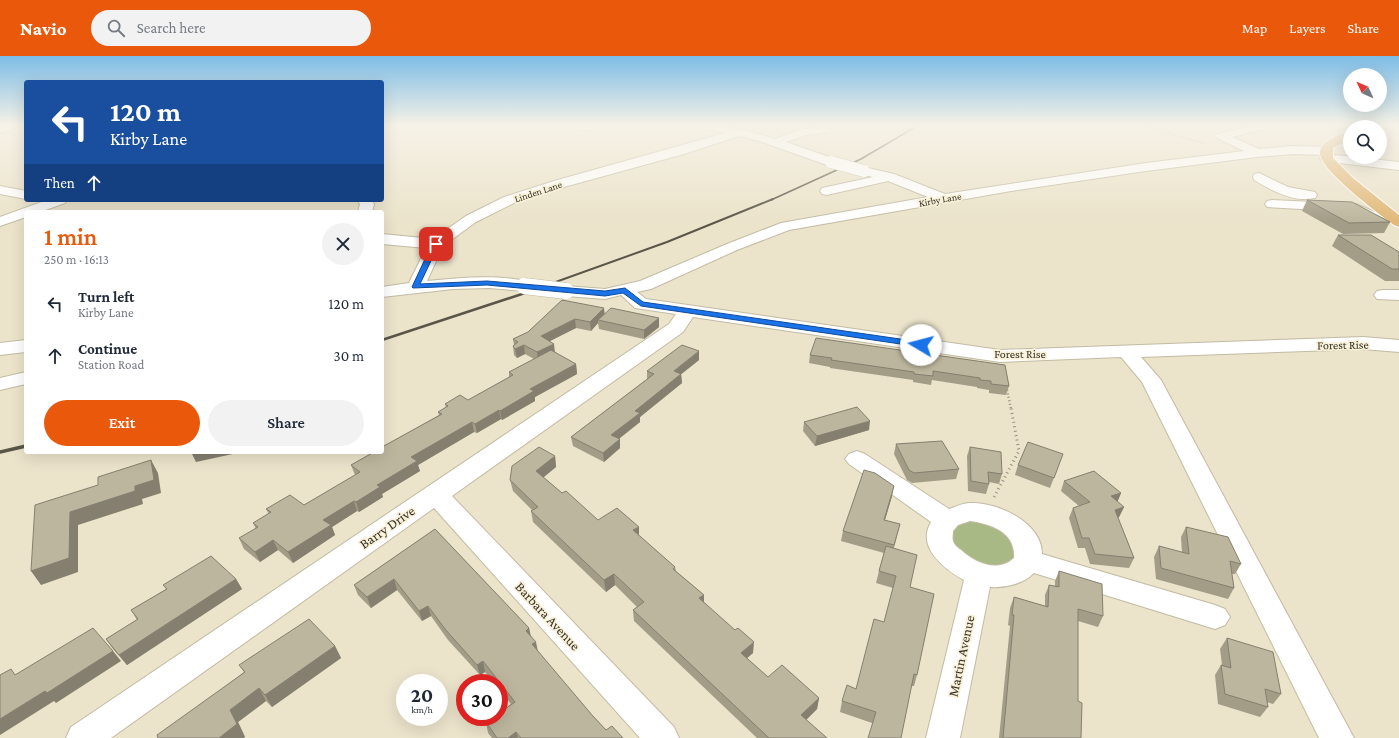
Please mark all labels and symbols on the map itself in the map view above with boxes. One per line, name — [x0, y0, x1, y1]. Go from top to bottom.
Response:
north arrow — [1343, 68, 1387, 112]
street label: Linden Lane — [513, 178, 564, 204]
street label: Kirby Lane — [918, 190, 963, 209]
pin — [419, 227, 453, 261]
position arrow — [900, 324, 942, 366]
street label: Forest Rise — [1317, 338, 1369, 352]
street label: Forest Rise — [994, 347, 1046, 361]
street label: Barry Drive — [356, 502, 418, 552]
street label: Barbara Avenue — [512, 578, 584, 654]
street label: Martin Avenue — [945, 614, 977, 698]
speed limit sign: 30 — [456, 674, 508, 726]

